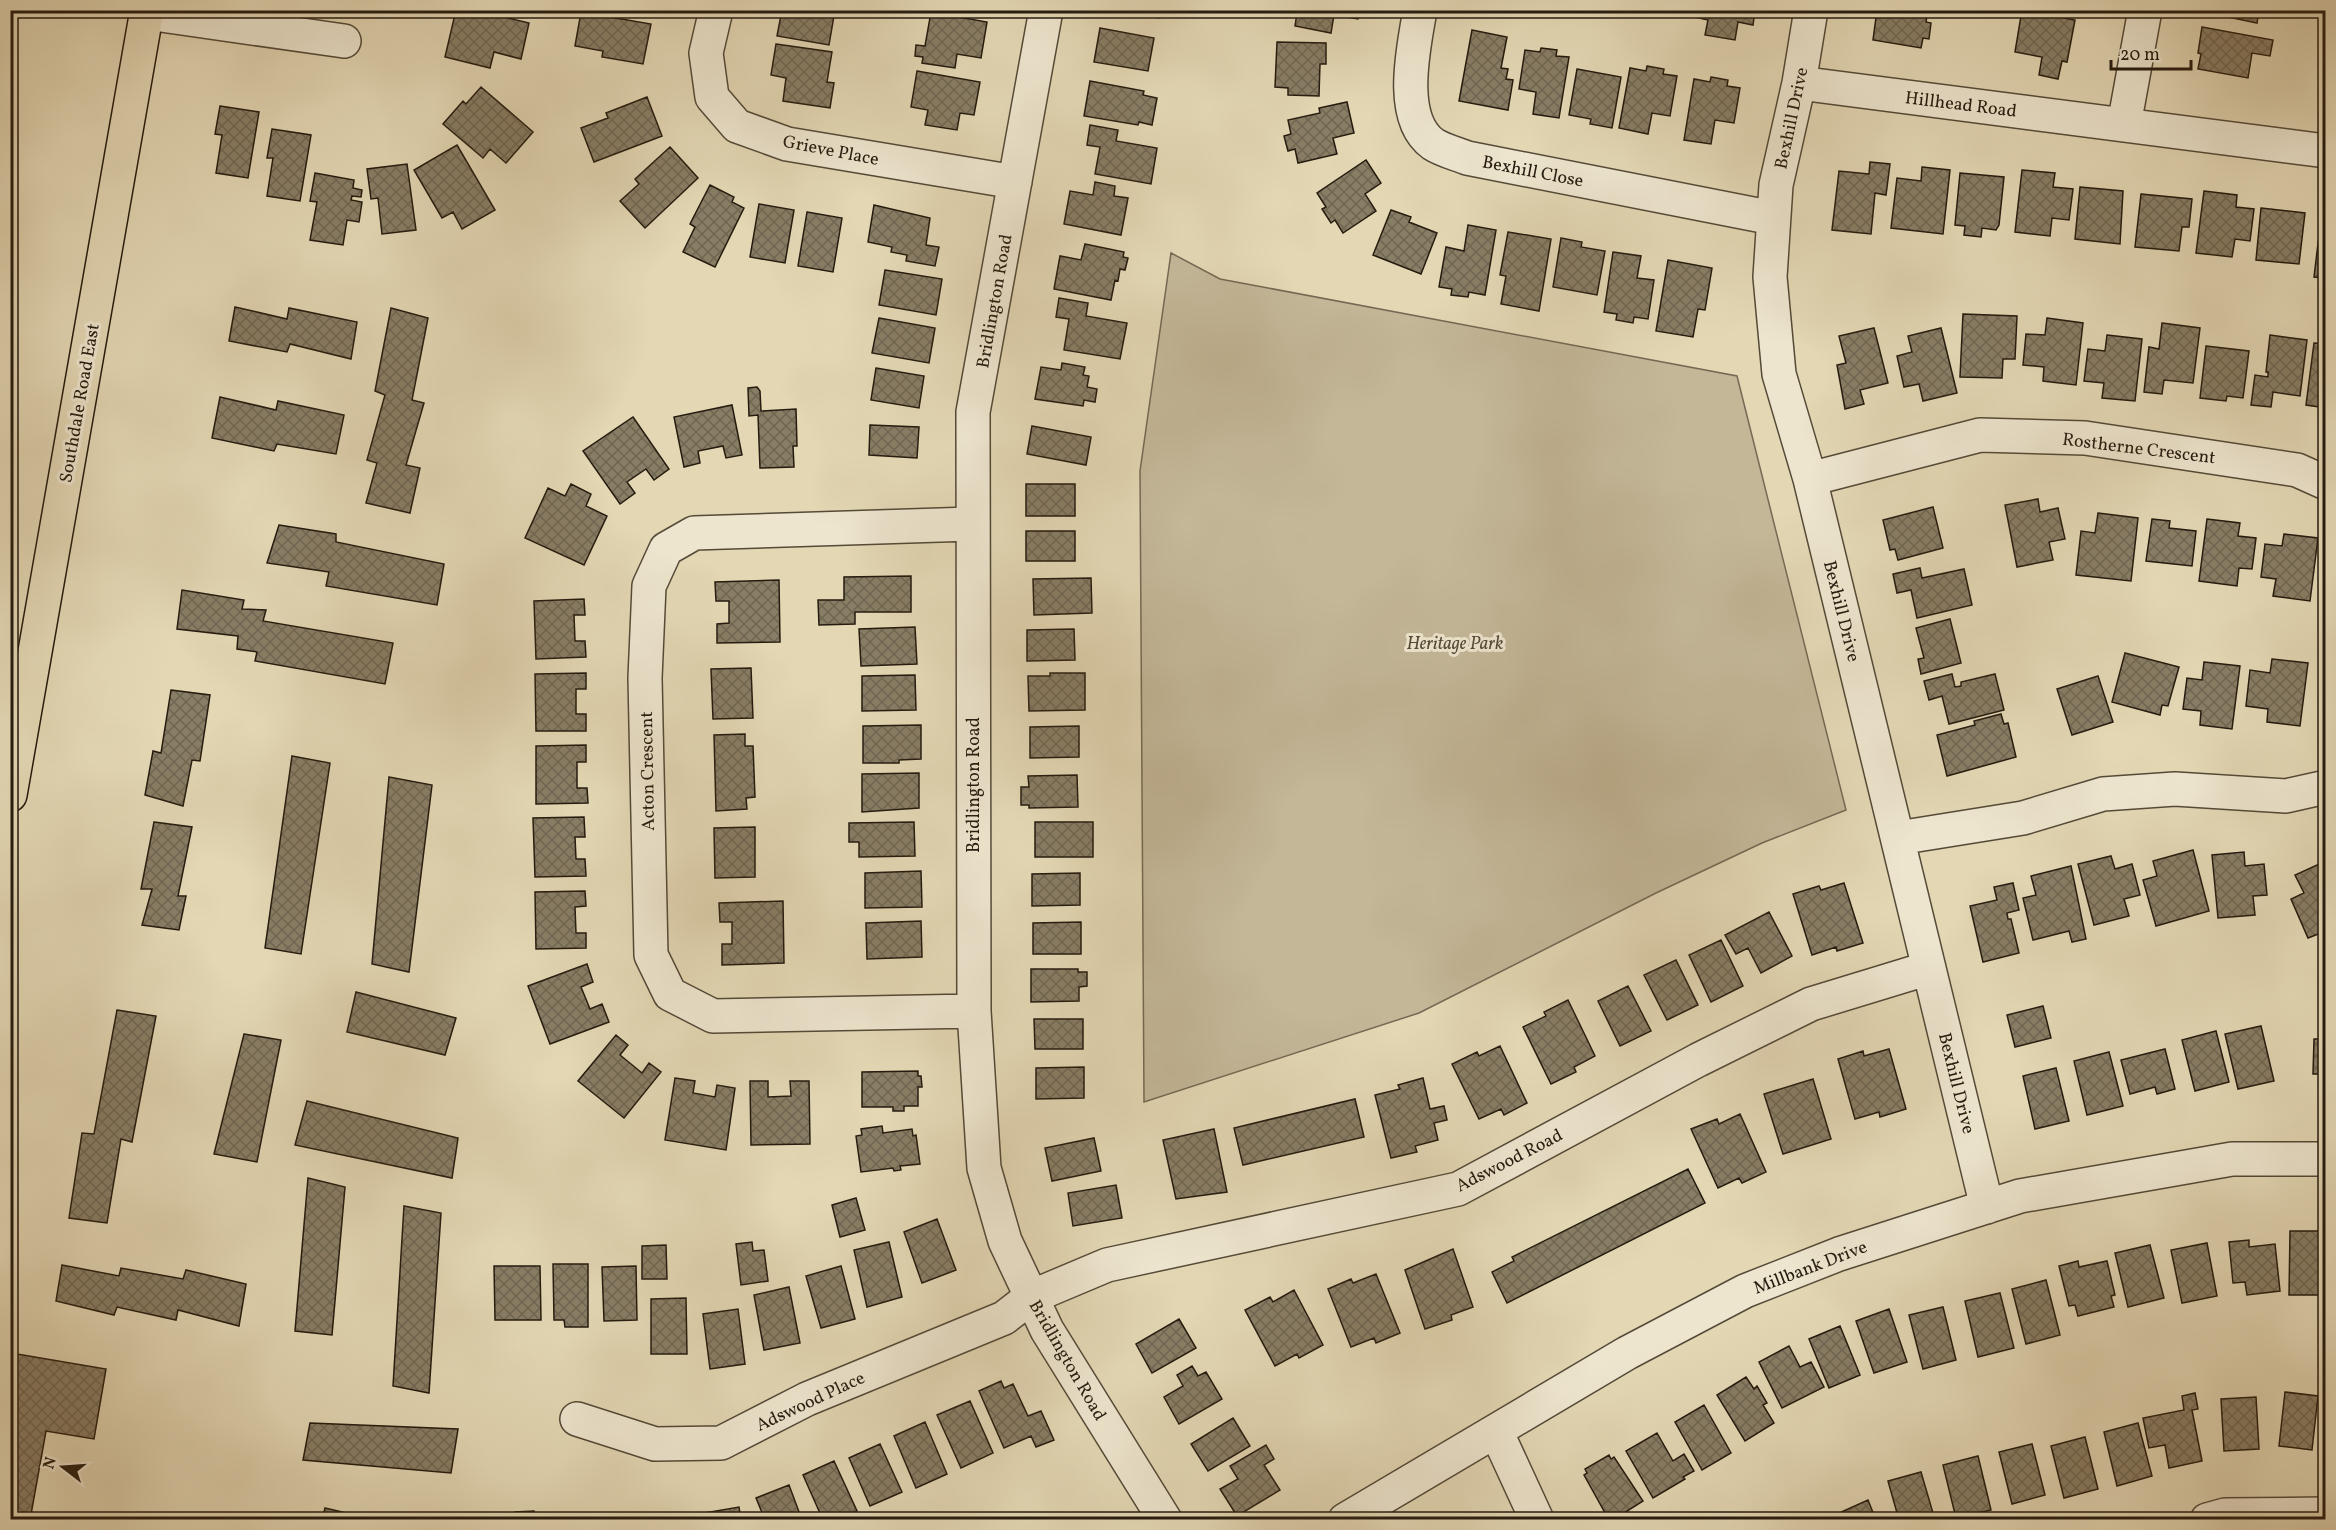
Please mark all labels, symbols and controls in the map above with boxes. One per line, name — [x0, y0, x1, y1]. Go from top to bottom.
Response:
scale bar — [2111, 33, 2190, 71]
text: 20 m — [2120, 43, 2160, 68]
street label: Bexhill Drive — [1769, 65, 1815, 172]
street label: Hillhead Road — [1904, 86, 2018, 125]
street label: Grieve Place — [781, 130, 881, 173]
street label: Bexhill Close — [1480, 150, 1585, 195]
street label: Bridlington Road — [971, 232, 1020, 370]
street label: Southdale Road East — [54, 322, 107, 485]
street label: Rostherne Crescent — [2061, 428, 2217, 471]
street label: Bexhill Drive — [1816, 558, 1865, 665]
park label: Heritage Park — [1407, 632, 1503, 657]
street label: Acton Crescent — [635, 711, 662, 831]
street label: Bridlington Road — [962, 717, 987, 853]
street label: Bexhill Drive — [1931, 1030, 1980, 1137]
street label: Adswood Road — [1452, 1124, 1568, 1199]
street label: Millbank Drive — [1750, 1235, 1871, 1302]
street label: Bridlington Road — [1022, 1296, 1111, 1426]
street label: Adswood Place — [752, 1366, 869, 1439]
north arrow — [33, 1437, 93, 1497]
text: N — [38, 1454, 63, 1472]

